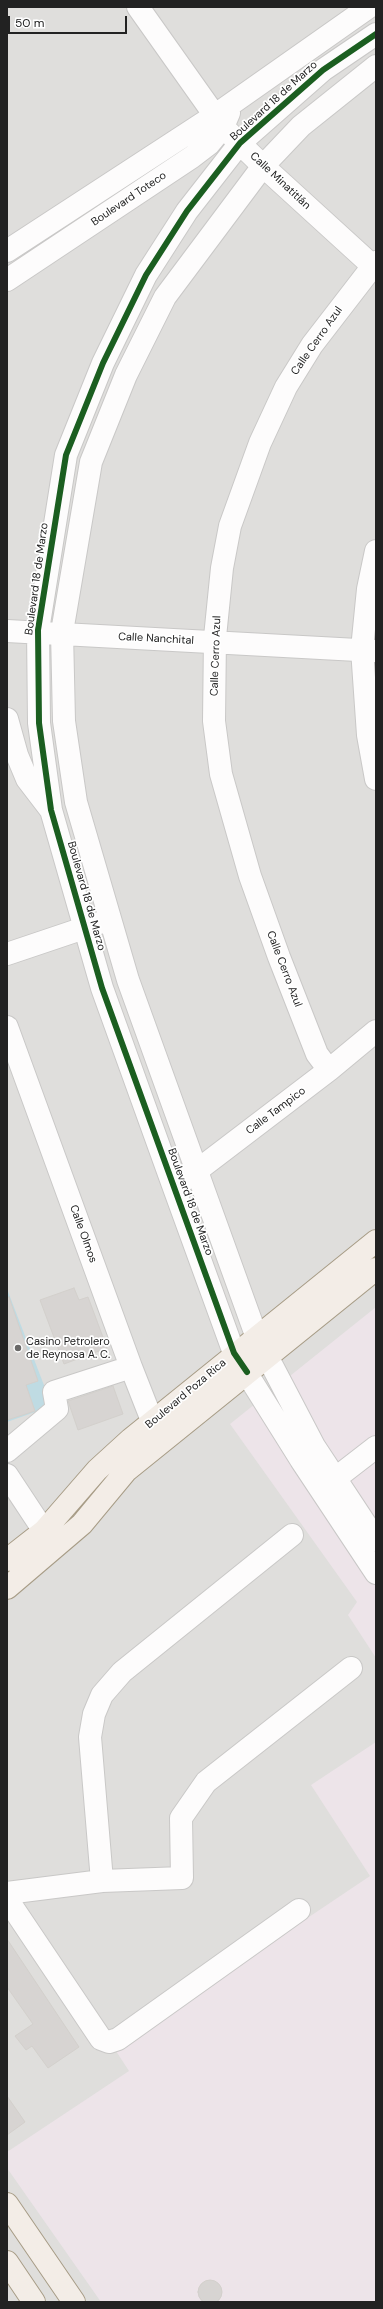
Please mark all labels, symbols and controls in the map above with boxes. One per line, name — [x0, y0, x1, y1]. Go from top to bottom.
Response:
scale bar — [10, 8, 129, 34]
text: 50 m — [15, 15, 44, 31]
street label: Boulevard 18 de Marzo — [228, 58, 320, 144]
street label: Calle Minatitlán — [247, 150, 313, 212]
street label: Boulevard Toteco — [89, 169, 169, 229]
street label: Calle Cerro Azul — [288, 304, 346, 378]
street label: Boulevard 18 de Marzo — [23, 522, 51, 636]
street label: Calle Cerro Azul — [208, 616, 224, 696]
street label: Calle Nanchital — [118, 630, 194, 648]
street label: Boulevard 18 de Marzo — [64, 840, 108, 952]
street label: Calle Cerro Azul — [263, 929, 305, 1009]
street label: Calle Tampico — [244, 1084, 308, 1138]
street label: Boulevard 18 de Marzo — [164, 1147, 216, 1257]
street label: Calle Olmos — [66, 1203, 100, 1265]
place label: Casino Petrolero de Reynosa A. C. — [26, 1335, 110, 1361]
marker: Casino Petrolero de Reynosa A. C. — [13, 1343, 23, 1353]
street label: Boulevard Poza Rica — [143, 1356, 229, 1432]

